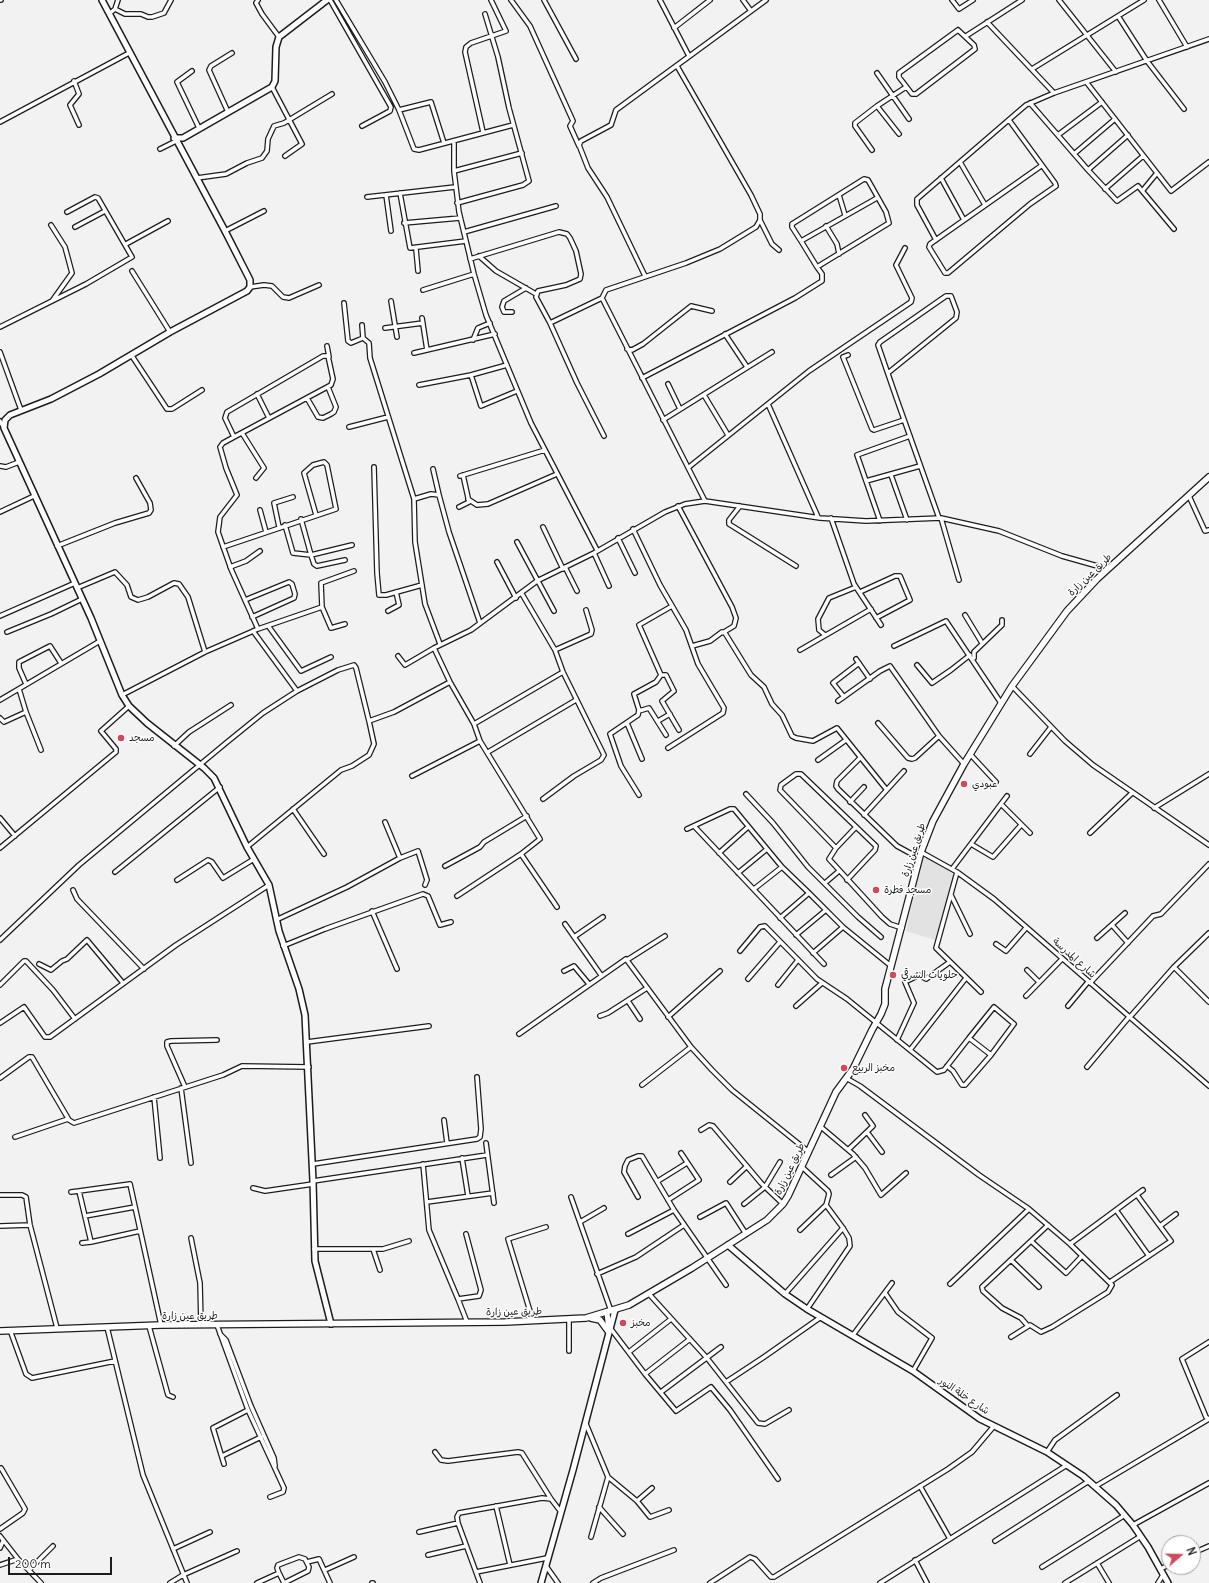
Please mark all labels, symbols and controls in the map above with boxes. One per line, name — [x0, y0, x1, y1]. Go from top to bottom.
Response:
street label: طريق عين زارة — [1066, 551, 1114, 599]
place label: مسجد — [129, 732, 155, 744]
marker: مسجد — [116, 733, 126, 743]
place label: عبودي — [972, 778, 997, 790]
marker: عبودي — [959, 779, 969, 789]
street label: طريق عين زارة — [900, 822, 928, 878]
place label: مسجد فطرة — [884, 884, 931, 896]
marker: مسجد فطرة — [871, 885, 881, 895]
street label: شارع المدرسة — [1050, 935, 1098, 981]
place label: حلويات الشرقي — [901, 969, 958, 981]
marker: حلويات الشرقي — [888, 970, 898, 980]
place label: مخبز الربيع — [852, 1062, 895, 1074]
marker: مخبز الربيع — [839, 1063, 849, 1073]
street label: طريق عين زارة — [772, 1141, 808, 1197]
street label: طريق عين زارة — [486, 1306, 542, 1318]
street label: طريق عين زارة — [162, 1310, 218, 1322]
place label: مخبز — [631, 1317, 651, 1329]
marker: مخبز — [618, 1318, 628, 1328]
street label: شارع خلة النور — [937, 1375, 991, 1417]
north arrow — [1161, 1535, 1201, 1575]
text: N — [1183, 1545, 1199, 1557]
scale bar — [10, 1549, 114, 1575]
text: 200 m — [15, 1556, 51, 1571]

